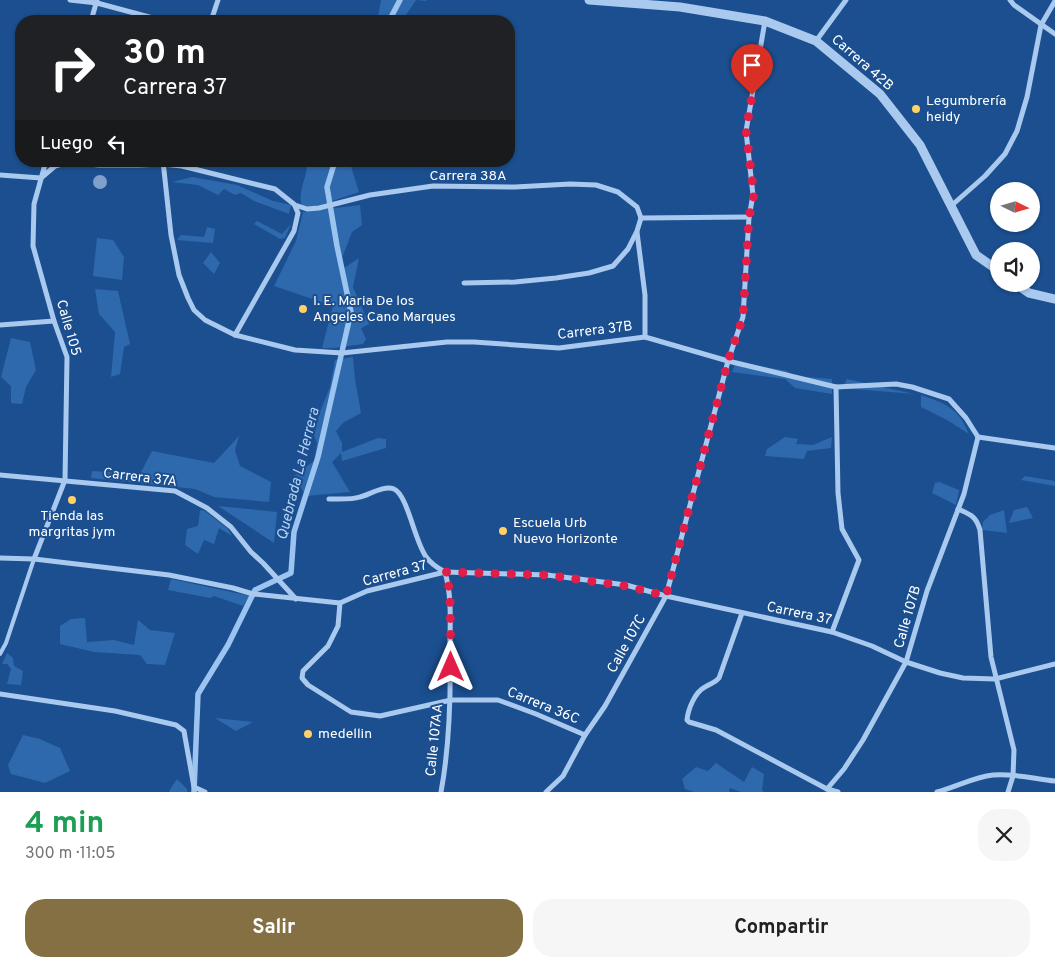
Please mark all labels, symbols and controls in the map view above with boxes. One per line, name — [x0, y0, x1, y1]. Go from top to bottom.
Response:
street label: Carrera 42B — [827, 31, 897, 95]
text: 30 m — [123, 32, 206, 76]
icon: right — [40, 35, 105, 100]
pin — [731, 44, 773, 95]
icon: arrive — [738, 51, 766, 79]
text: Carrera 37 — [123, 75, 227, 102]
place label: Legumbrería heidy — [926, 93, 1006, 126]
marker: Legumbrería heidy — [910, 103, 922, 115]
icon: left — [103, 130, 131, 158]
text: Luego — [40, 132, 93, 156]
street label: Carrera 38A — [430, 168, 506, 185]
north arrow — [990, 182, 1040, 232]
map controls — [990, 182, 1040, 292]
button: sound — [990, 242, 1040, 292]
place label: I. E. Maria De los Angeles Cano Marques — [313, 293, 456, 326]
street label: Calle 105 — [52, 298, 84, 358]
marker: I. E. Maria De los Angeles Cano Marques — [297, 303, 309, 315]
street label: Carrera 37B — [557, 318, 633, 344]
water label: Quebrada La Herrera — [273, 406, 325, 542]
street label: Carrera 37A — [102, 465, 178, 491]
marker: Tienda las margritas jym — [66, 494, 78, 506]
place label: Tienda las margritas jym — [29, 508, 115, 541]
place label: Escuela Urb Nuevo Horizonte — [513, 515, 618, 548]
marker: Escuela Urb Nuevo Horizonte — [497, 525, 509, 537]
street label: Carrera 37 — [361, 557, 429, 591]
street label: Calle 107B — [891, 583, 925, 651]
street label: Carrera 37 — [765, 599, 833, 629]
street label: Calle 107C — [604, 612, 650, 676]
position arrow — [424, 640, 476, 692]
street label: Carrera 36C — [504, 684, 582, 728]
street label: Calle 107AA — [423, 703, 447, 777]
place label: medellin — [318, 726, 372, 743]
marker: medellin — [302, 728, 314, 740]
text: 4 min — [25, 806, 104, 843]
button: close — [978, 809, 1030, 861]
text: 300 m · 11:05 — [25, 844, 115, 864]
button: Salir — [25, 899, 523, 957]
button: Compartir — [533, 899, 1030, 957]

